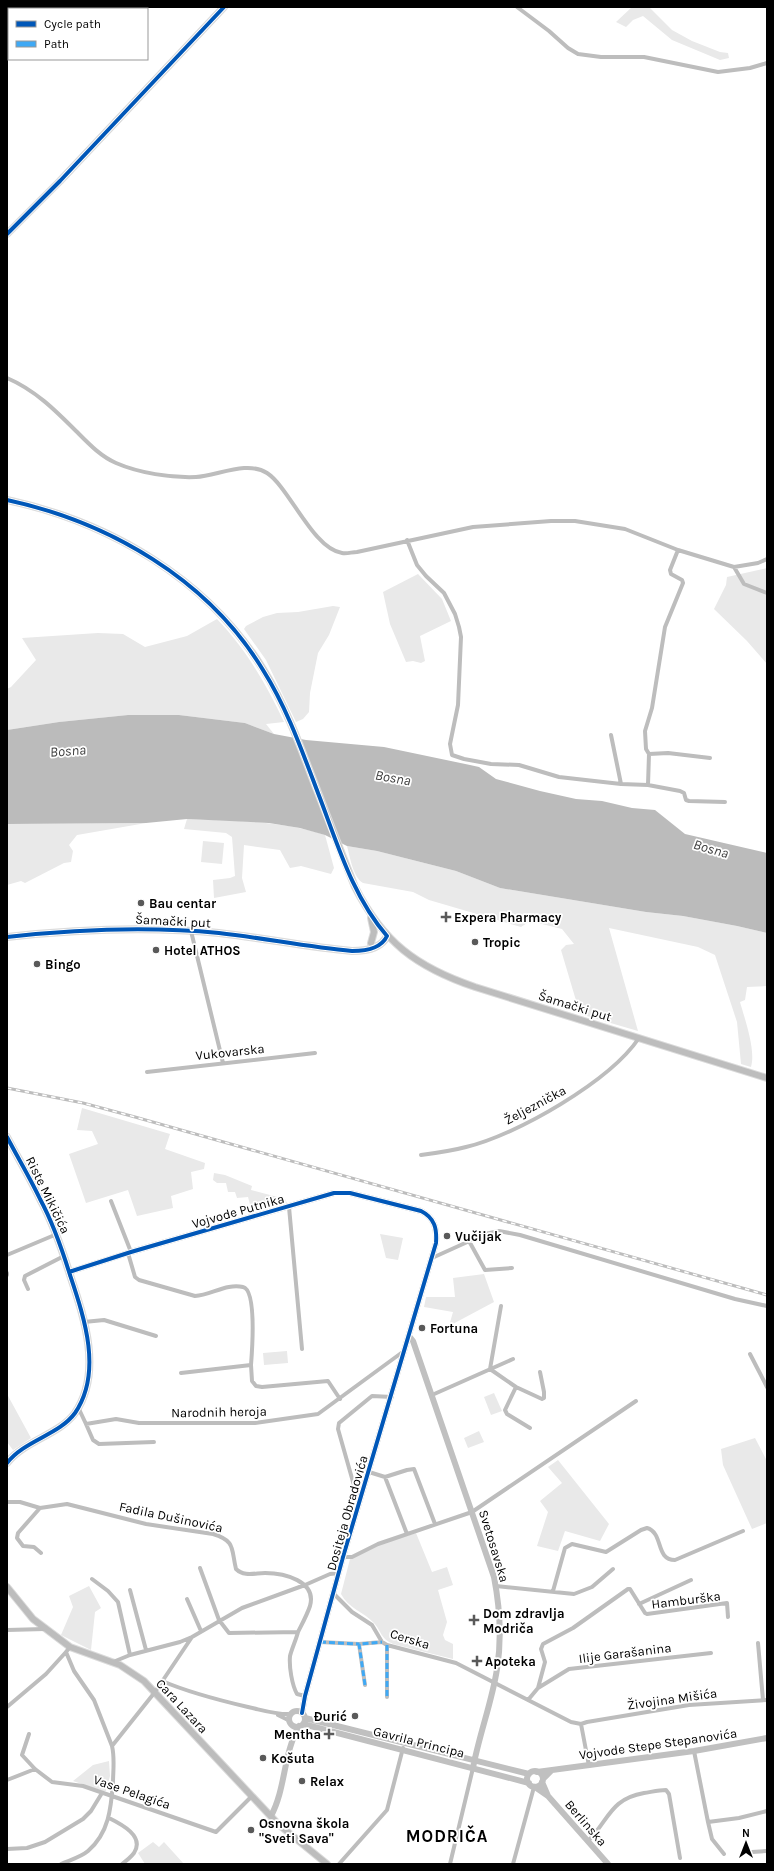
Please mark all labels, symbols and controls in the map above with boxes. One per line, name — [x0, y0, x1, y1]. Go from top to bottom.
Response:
legend — [8, 8, 148, 60]
text: Cycle path — [44, 17, 101, 31]
text: Path — [44, 37, 69, 51]
water label: Bosna — [49, 741, 87, 761]
water label: Bosna — [374, 767, 412, 789]
water label: Bosna — [691, 836, 731, 862]
place label: Bau centar — [149, 896, 217, 911]
marker: Bau centar — [136, 898, 146, 908]
place label: Expera Pharmacy — [454, 910, 562, 925]
street label: Šamački put — [135, 911, 211, 930]
marker: Expera Pharmacy — [441, 912, 451, 922]
place label: Tropic — [483, 935, 520, 950]
marker: Tropic — [470, 937, 480, 947]
place label: Hotel ATHOS — [164, 943, 241, 958]
marker: Hotel ATHOS — [151, 945, 161, 955]
place label: Bingo — [45, 957, 81, 972]
marker: Bingo — [32, 959, 42, 969]
street label: Šamački put — [537, 987, 614, 1024]
street label: Vukovarska — [195, 1041, 265, 1063]
street label: Željeznička — [501, 1082, 568, 1128]
street label: Riste Mikičića — [23, 1154, 73, 1236]
street label: Vojvode Putnika — [190, 1191, 286, 1231]
place label: Vučijak — [455, 1229, 502, 1244]
marker: Vučijak — [442, 1231, 452, 1241]
place label: Fortuna — [430, 1321, 478, 1336]
marker: Fortuna — [417, 1323, 427, 1333]
street label: Narodnih heroja — [171, 1404, 267, 1420]
street label: Dositeja Obradovića — [323, 1454, 371, 1572]
street label: Fadila Dušinovića — [118, 1499, 224, 1535]
street label: Svetosavska — [476, 1508, 512, 1584]
street label: Hamburška — [651, 1588, 721, 1612]
place label: Dom zdravlja Modriča — [483, 1606, 565, 1636]
marker: Dom zdravlja Modriča — [468, 1614, 480, 1626]
street label: Cerska — [388, 1626, 432, 1652]
street label: Ilije Garašanina — [578, 1640, 672, 1666]
place label: Apoteka — [485, 1654, 536, 1669]
marker: Apoteka — [472, 1656, 482, 1666]
street label: Cara Lazara — [153, 1676, 211, 1736]
street label: Živojina Mišića — [626, 1684, 718, 1713]
place label: Đurić — [314, 1709, 347, 1724]
marker: Đurić — [350, 1711, 360, 1721]
street label: Gavrila Principa — [372, 1723, 466, 1761]
street label: Vojvode Stepe Stepanovića — [578, 1725, 738, 1763]
place label: Mentha — [274, 1727, 321, 1742]
marker: Mentha — [324, 1729, 334, 1739]
place label: Košuta — [271, 1751, 315, 1766]
marker: Košuta — [258, 1753, 268, 1763]
street label: Vase Pelagića — [92, 1772, 172, 1812]
place label: Relax — [310, 1774, 344, 1789]
marker: Relax — [297, 1776, 307, 1786]
street label: Berlinska — [562, 1797, 610, 1849]
place label: Osnovna škola "Sveti Sava" — [259, 1816, 349, 1846]
north arrow — [726, 1823, 766, 1863]
marker: Osnovna škola "Sveti Sava" — [246, 1825, 256, 1835]
district label: MODRIČA — [406, 1825, 488, 1846]
text: N — [742, 1827, 750, 1840]

